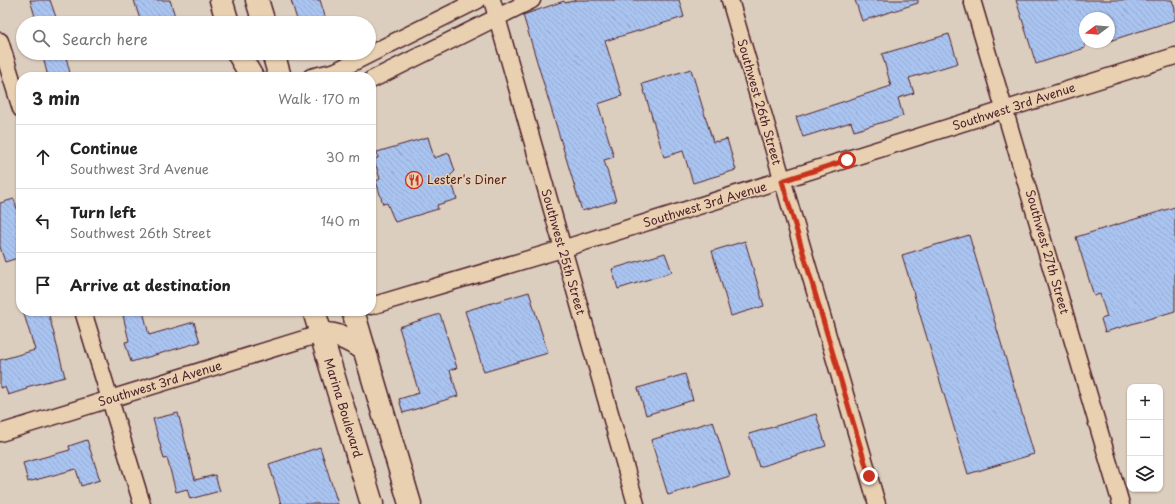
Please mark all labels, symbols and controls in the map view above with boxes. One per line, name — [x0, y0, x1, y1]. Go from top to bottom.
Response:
north arrow — [1079, 12, 1115, 48]
search box — [16, 16, 376, 60]
icon: search — [30, 27, 52, 49]
text: Search here — [62, 27, 148, 50]
street label: Southwest 26th Street — [733, 37, 787, 167]
street label: Southwest 3rd Avenue — [950, 78, 1078, 134]
text: 3 min — [32, 85, 80, 111]
text: Walk · 170 m — [278, 89, 360, 108]
text: Continue — [70, 136, 138, 159]
icon: ahead — [32, 146, 54, 168]
text: 30 m — [326, 147, 360, 166]
route start — [838, 151, 856, 169]
text: Southwest 3rd Avenue — [70, 159, 209, 178]
restaurant icon: Lester's Diner — [404, 170, 424, 190]
place label: Lester's Diner — [427, 170, 507, 188]
street label: Southwest 3rd Avenue — [641, 177, 769, 231]
street label: Southwest 25th Street — [537, 187, 591, 317]
street label: Southwest 27th Street — [1022, 187, 1074, 316]
text: Turn left — [70, 200, 136, 223]
icon: left — [32, 210, 54, 232]
text: 140 m — [321, 211, 360, 230]
text: Southwest 26th Street — [70, 223, 211, 242]
text: Arrive at destination — [70, 273, 231, 296]
icon: arrive — [32, 274, 54, 296]
street label: Southwest 3rd Avenue — [96, 356, 224, 410]
street label: Marina Boulevard — [320, 356, 368, 460]
map controls — [1127, 384, 1163, 492]
button: + — [1127, 384, 1163, 420]
button: − — [1127, 420, 1163, 456]
button: layers — [1127, 456, 1163, 492]
route end — [860, 467, 878, 485]

